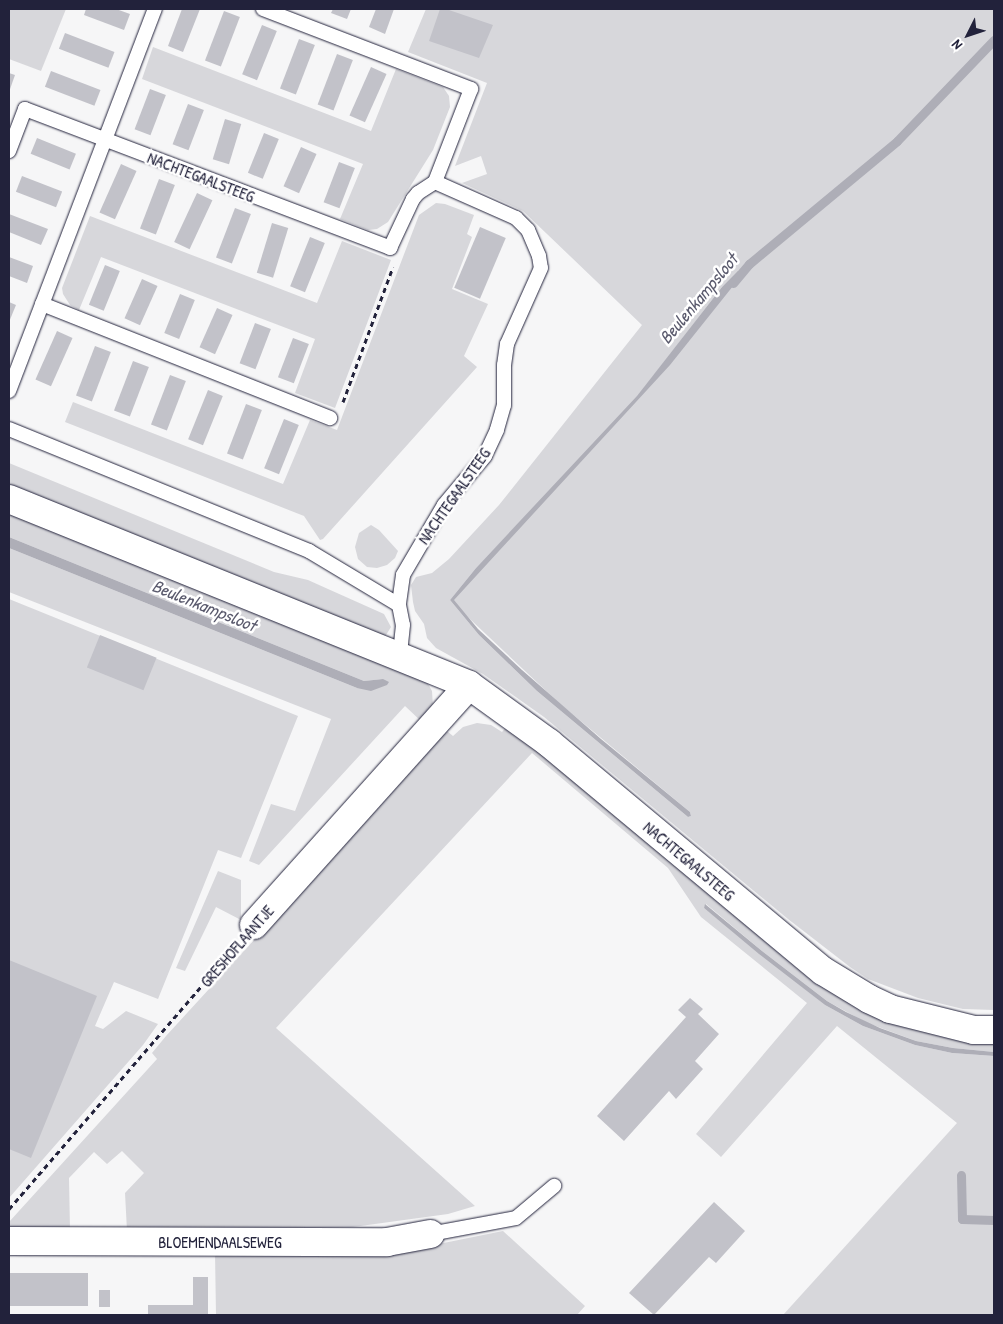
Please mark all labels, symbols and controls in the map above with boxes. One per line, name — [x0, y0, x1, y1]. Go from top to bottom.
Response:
north arrow — [943, 10, 993, 60]
text: N — [947, 36, 966, 54]
street label: NACHTEGAALSTEEG — [145, 148, 257, 206]
water label: Beulenkampsloot — [655, 250, 743, 348]
street label: NACHTEGAALSTEEG — [414, 444, 494, 548]
water label: Beulenkampsloot — [149, 575, 259, 637]
street label: NACHTEGAALSTEEG — [640, 817, 738, 905]
street label: GRESHOFLAANTJE — [196, 901, 278, 991]
street label: BLOEMENDAALSEWEG — [158, 1232, 282, 1252]

